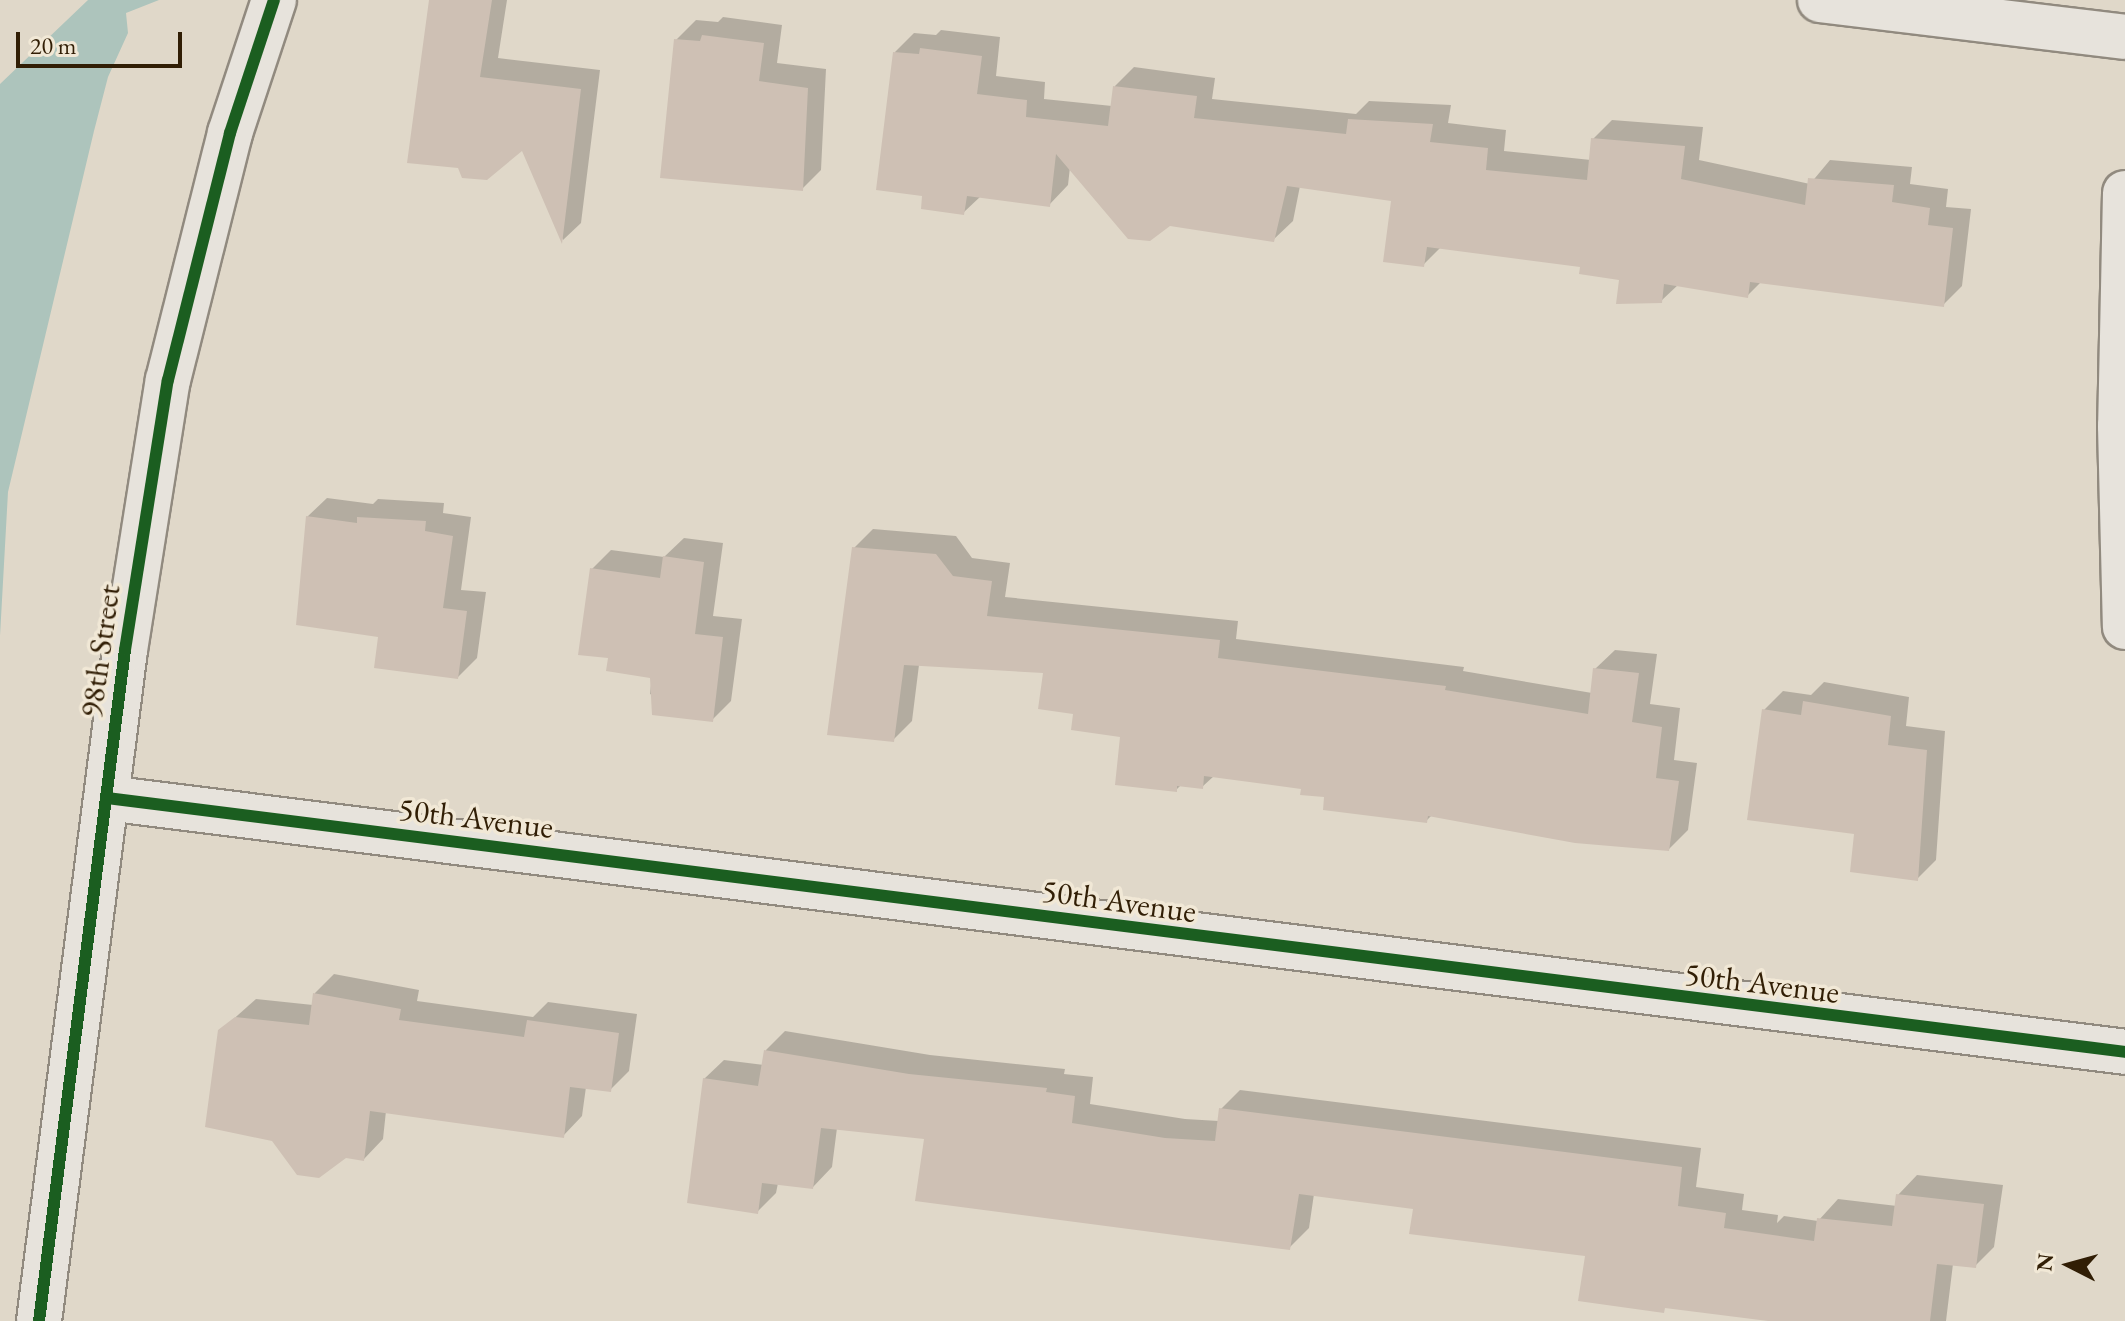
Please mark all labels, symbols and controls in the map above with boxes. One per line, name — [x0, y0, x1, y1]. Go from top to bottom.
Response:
scale bar — [20, 16, 186, 66]
text: 20 m — [30, 30, 77, 61]
street label: 98th Street — [72, 582, 128, 720]
street label: 50th Avenue — [396, 789, 556, 847]
street label: 50th Avenue — [1039, 871, 1199, 931]
street label: 50th Avenue — [1682, 954, 1842, 1012]
north arrow — [2029, 1225, 2109, 1305]
text: N — [2029, 1252, 2060, 1273]

